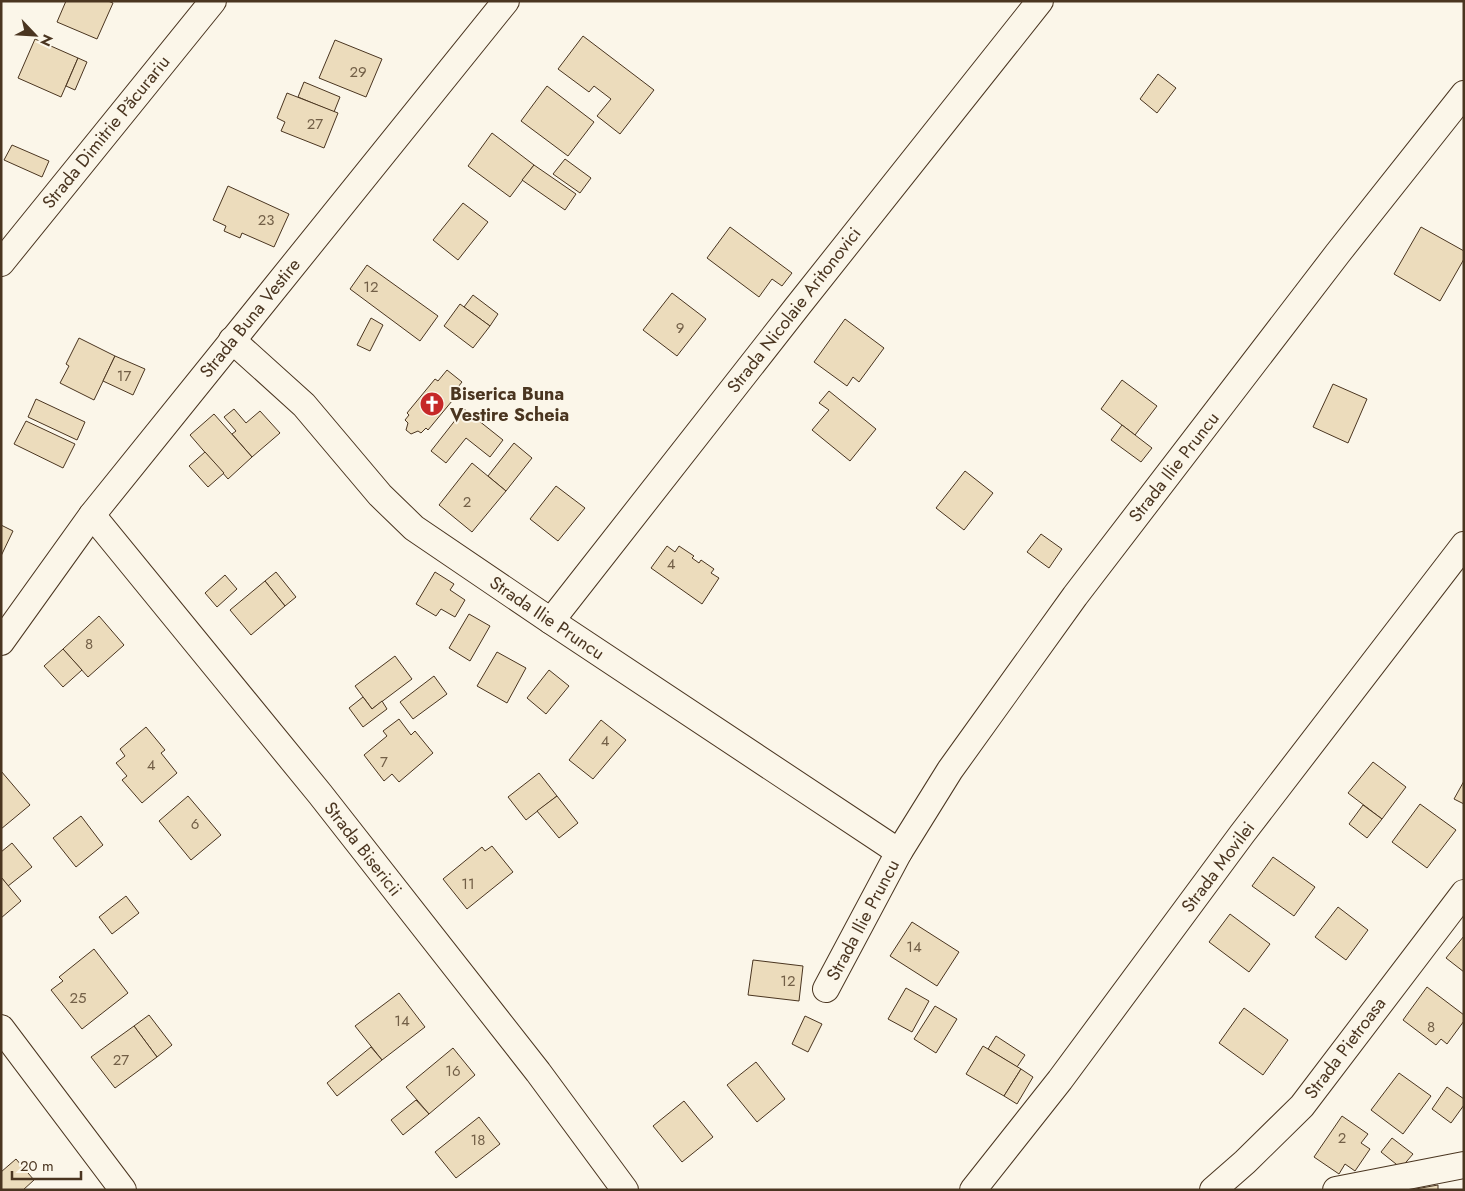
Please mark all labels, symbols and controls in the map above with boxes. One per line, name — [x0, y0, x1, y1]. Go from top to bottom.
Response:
north arrow — [10, 10, 60, 60]
text: N — [35, 31, 58, 50]
street label: Strada Dimitrie Păcurariu — [36, 50, 176, 214]
house number: 29 — [349, 61, 367, 83]
house number: 27 — [307, 113, 323, 135]
house number: 23 — [258, 209, 274, 231]
street label: Strada Nicolaie Aritonovici — [721, 221, 867, 399]
street label: Strada Buna Vestire — [193, 253, 307, 383]
house number: 12 — [363, 276, 379, 298]
house number: 9 — [676, 317, 684, 339]
house number: 17 — [117, 365, 131, 387]
place label: Biserica Buna Vestire Scheia — [449, 381, 569, 428]
church icon: Biserica Buna Vestire Scheia — [419, 391, 445, 417]
street label: Strada Ilie Pruncu — [1123, 406, 1225, 528]
house number: 2 — [463, 491, 471, 513]
house number: 4 — [667, 553, 676, 575]
street label: Strada Ilie Pruncu — [484, 570, 610, 666]
house number: 8 — [85, 633, 93, 655]
house number: 4 — [601, 730, 610, 752]
house number: 7 — [380, 751, 388, 773]
house number: 4 — [147, 754, 156, 776]
street label: Strada Bisericii — [318, 796, 408, 902]
house number: 6 — [191, 813, 199, 835]
street label: Strada Movilei — [1175, 816, 1261, 918]
street label: Strada Ilie Pruncu — [820, 855, 906, 985]
house number: 11 — [461, 873, 475, 895]
house number: 14 — [906, 936, 922, 958]
house number: 12 — [780, 970, 796, 992]
house number: 25 — [70, 987, 87, 1009]
street label: Strada Pietroasa — [1298, 992, 1392, 1104]
house number: 14 — [394, 1010, 410, 1032]
house number: 8 — [1427, 1016, 1435, 1038]
house number: 27 — [113, 1049, 129, 1071]
house number: 16 — [445, 1060, 461, 1082]
house number: 2 — [1338, 1127, 1346, 1149]
house number: 18 — [471, 1129, 485, 1151]
scale bar — [12, 1148, 81, 1180]
text: 20 m — [20, 1155, 54, 1177]

